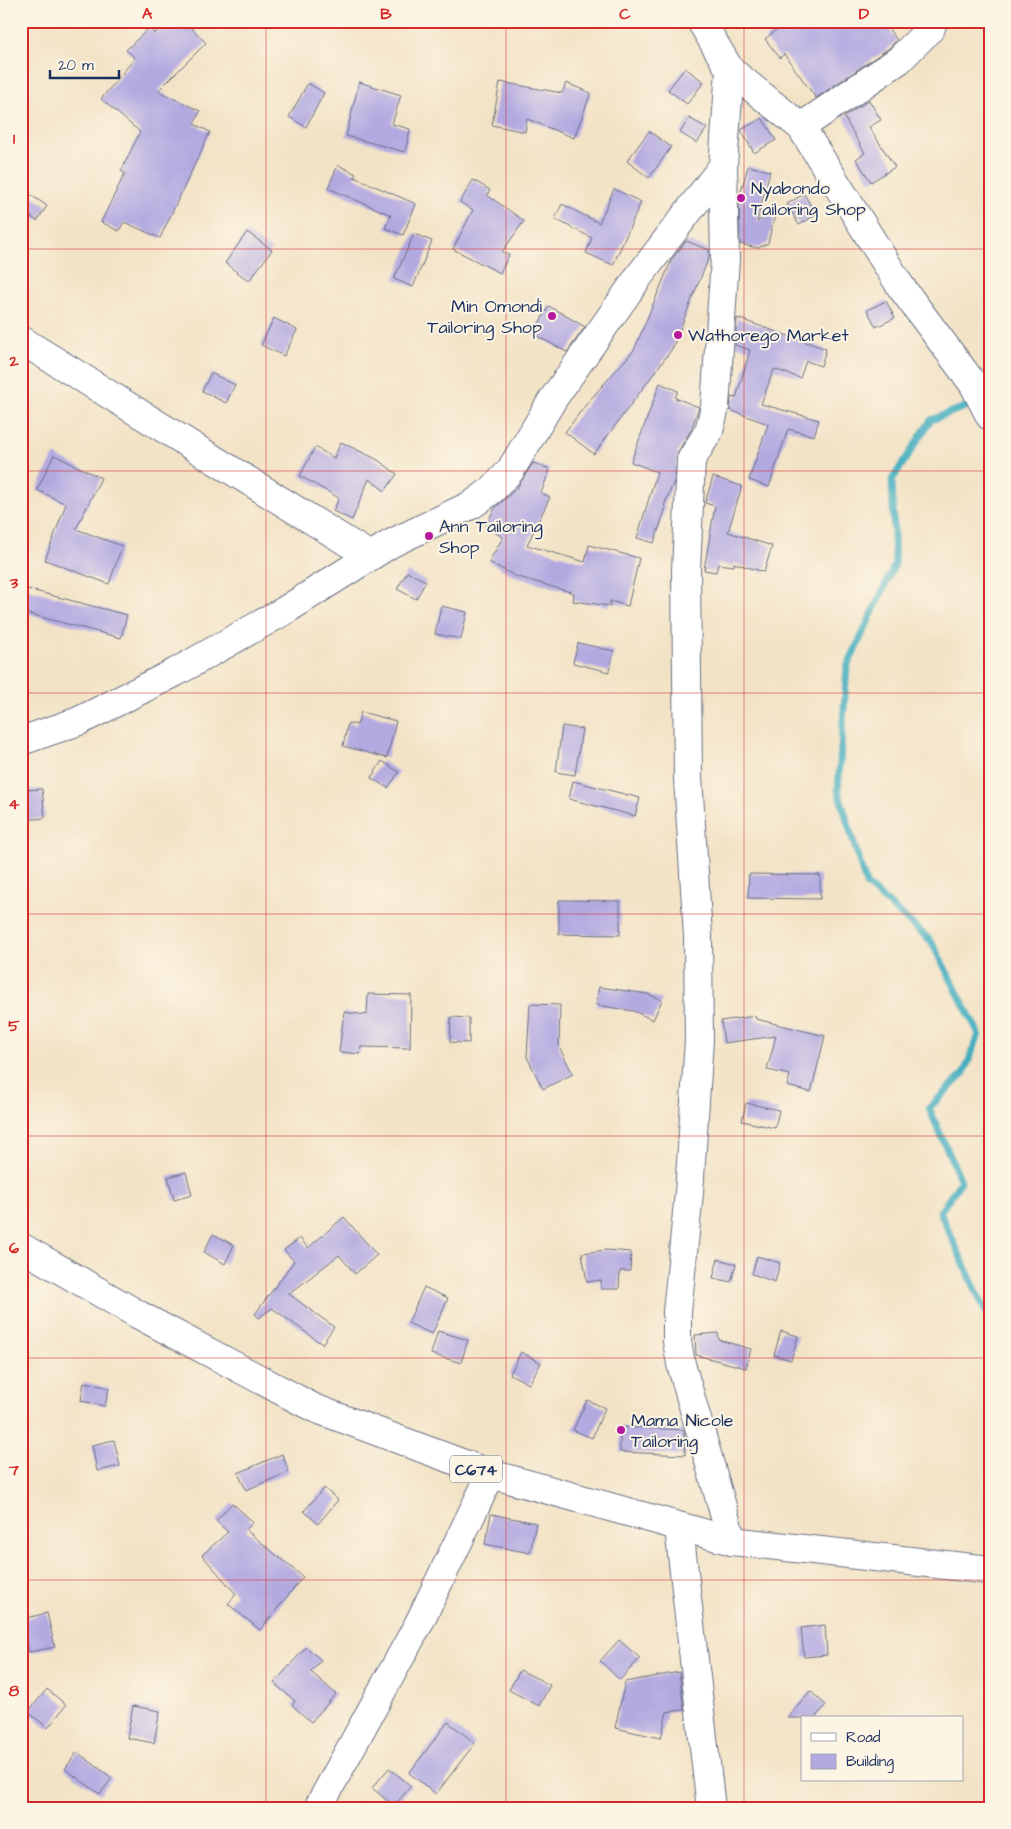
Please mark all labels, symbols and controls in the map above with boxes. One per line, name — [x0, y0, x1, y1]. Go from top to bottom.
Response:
text: A — [142, 3, 153, 25]
text: B — [380, 3, 392, 25]
text: C — [619, 3, 631, 25]
text: D — [859, 3, 870, 25]
scale bar — [50, 48, 119, 80]
text: 20 m — [58, 55, 94, 76]
text: 1 — [13, 128, 16, 150]
place label: Nyabondo Tailoring Shop — [751, 176, 866, 223]
marker: Nyabondo Tailoring Shop — [735, 192, 747, 204]
place label: Min Omondi Tailoring Shop — [427, 294, 542, 341]
marker: Min Omondi Tailoring Shop — [546, 310, 558, 322]
place label: Wathorego Market — [688, 323, 849, 349]
marker: Wathorego Market — [672, 329, 684, 341]
text: 2 — [8, 350, 19, 372]
place label: Ann Tailoring Shop — [439, 514, 543, 560]
marker: Ann Tailoring Shop — [423, 530, 435, 542]
text: 3 — [9, 572, 19, 594]
text: 4 — [9, 793, 20, 815]
text: 5 — [8, 1015, 20, 1037]
text: 6 — [9, 1237, 19, 1259]
place label: Mama Nicole Tailoring — [631, 1408, 734, 1455]
marker: Mama Nicole Tailoring — [615, 1424, 627, 1436]
road number: C674 — [450, 1456, 502, 1482]
text: 7 — [8, 1459, 19, 1481]
text: 8 — [9, 1680, 20, 1702]
legend — [801, 1716, 964, 1782]
text: Road — [846, 1727, 881, 1748]
text: Building — [846, 1751, 894, 1773]

